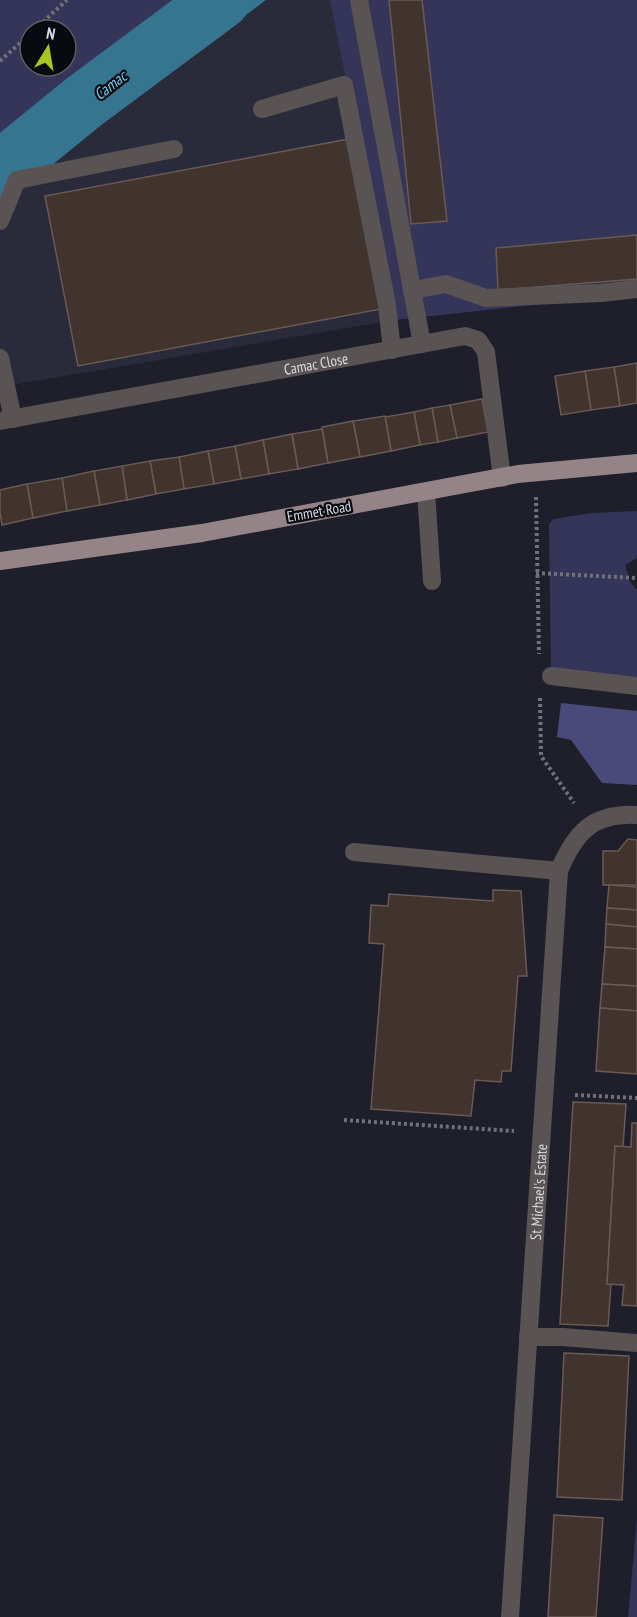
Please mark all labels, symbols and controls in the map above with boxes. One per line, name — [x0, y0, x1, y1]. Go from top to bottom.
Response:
north arrow — [18, 18, 78, 78]
text: N — [45, 23, 57, 44]
water label: Camac — [90, 65, 132, 104]
street label: Camac Close — [282, 348, 349, 378]
street label: Emmet Road — [285, 496, 353, 526]
street label: St Michael's Estate — [525, 1143, 551, 1241]

